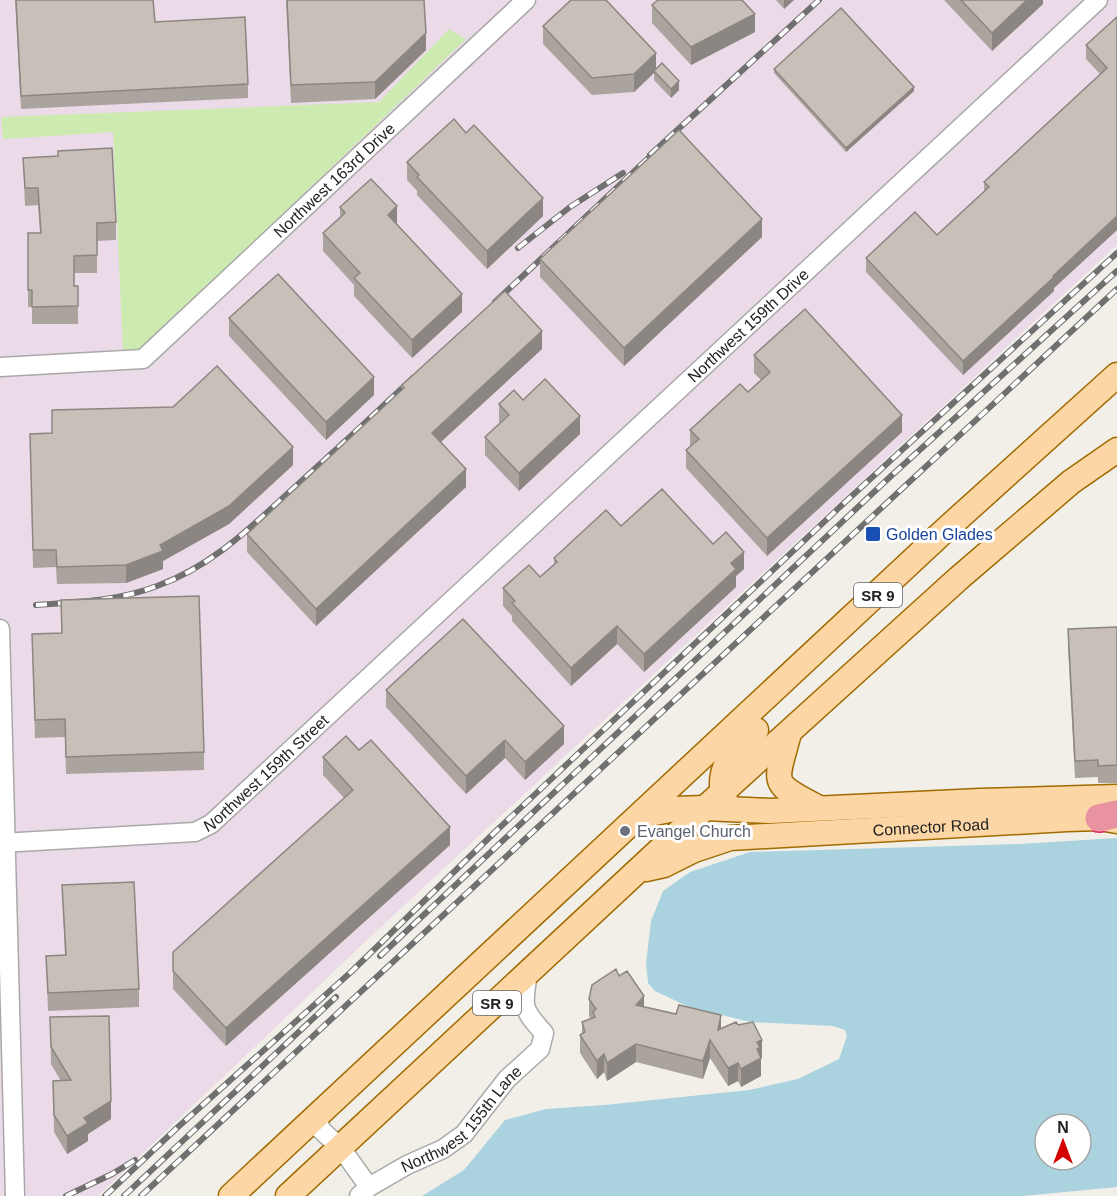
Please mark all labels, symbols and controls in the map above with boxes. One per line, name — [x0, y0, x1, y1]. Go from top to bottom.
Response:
street label: Northwest 163rd Drive — [270, 119, 398, 241]
street label: Northwest 159th Drive — [684, 265, 812, 385]
marker: Golden Glades — [864, 525, 882, 543]
place label: Golden Glades — [886, 526, 993, 543]
road number: SR 9 — [854, 583, 902, 607]
street label: Northwest 159th Street — [201, 711, 332, 835]
street label: Connector Road — [872, 815, 989, 838]
place label: Evangel Church — [637, 823, 751, 840]
marker: Evangel Church — [618, 824, 632, 838]
road number: SR 9 — [473, 991, 521, 1015]
street label: Northwest 155th Lane — [398, 1062, 525, 1175]
north arrow — [1033, 1112, 1093, 1172]
text: N — [1057, 1119, 1069, 1136]

